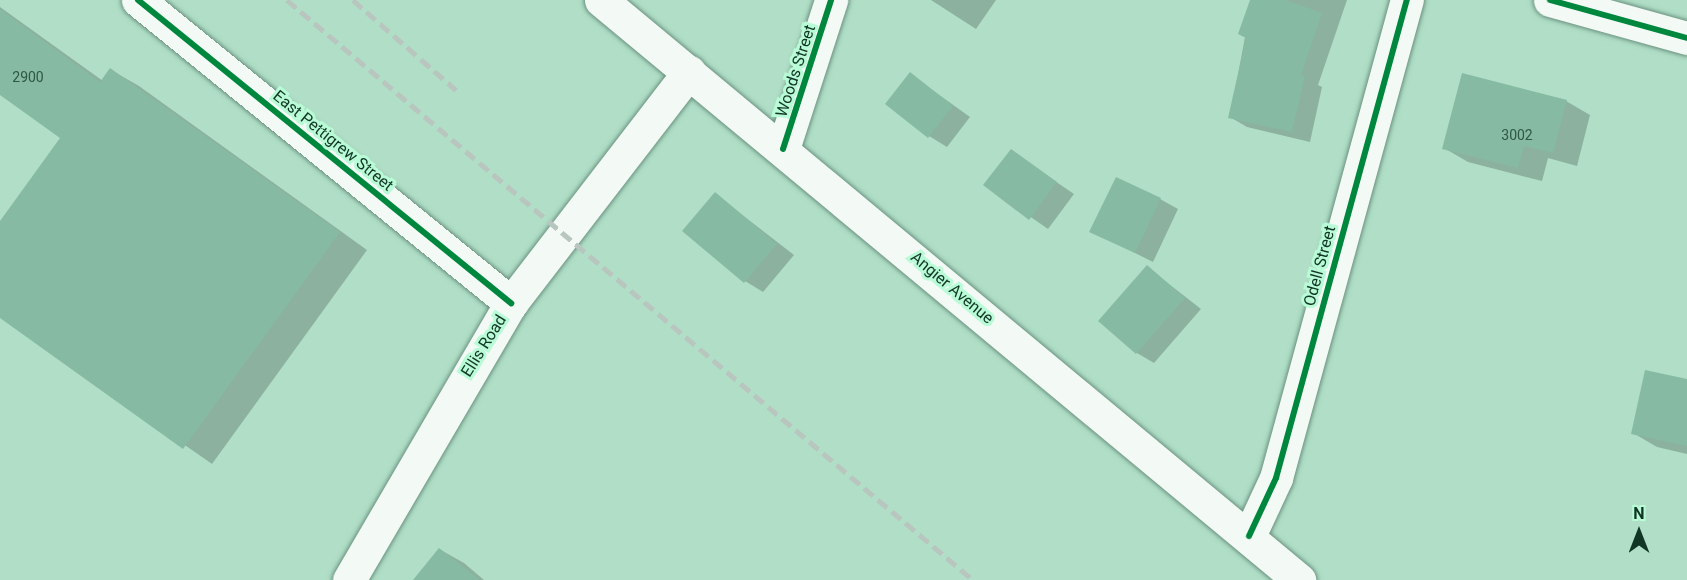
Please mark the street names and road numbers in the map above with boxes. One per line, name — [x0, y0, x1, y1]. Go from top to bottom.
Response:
street label: Woods Street — [772, 23, 820, 119]
street label: East Pettigrew Street — [269, 87, 397, 195]
street label: Odell Street — [1300, 224, 1340, 308]
street label: Angier Avenue — [907, 248, 997, 328]
street label: Ellis Road — [457, 311, 511, 381]

